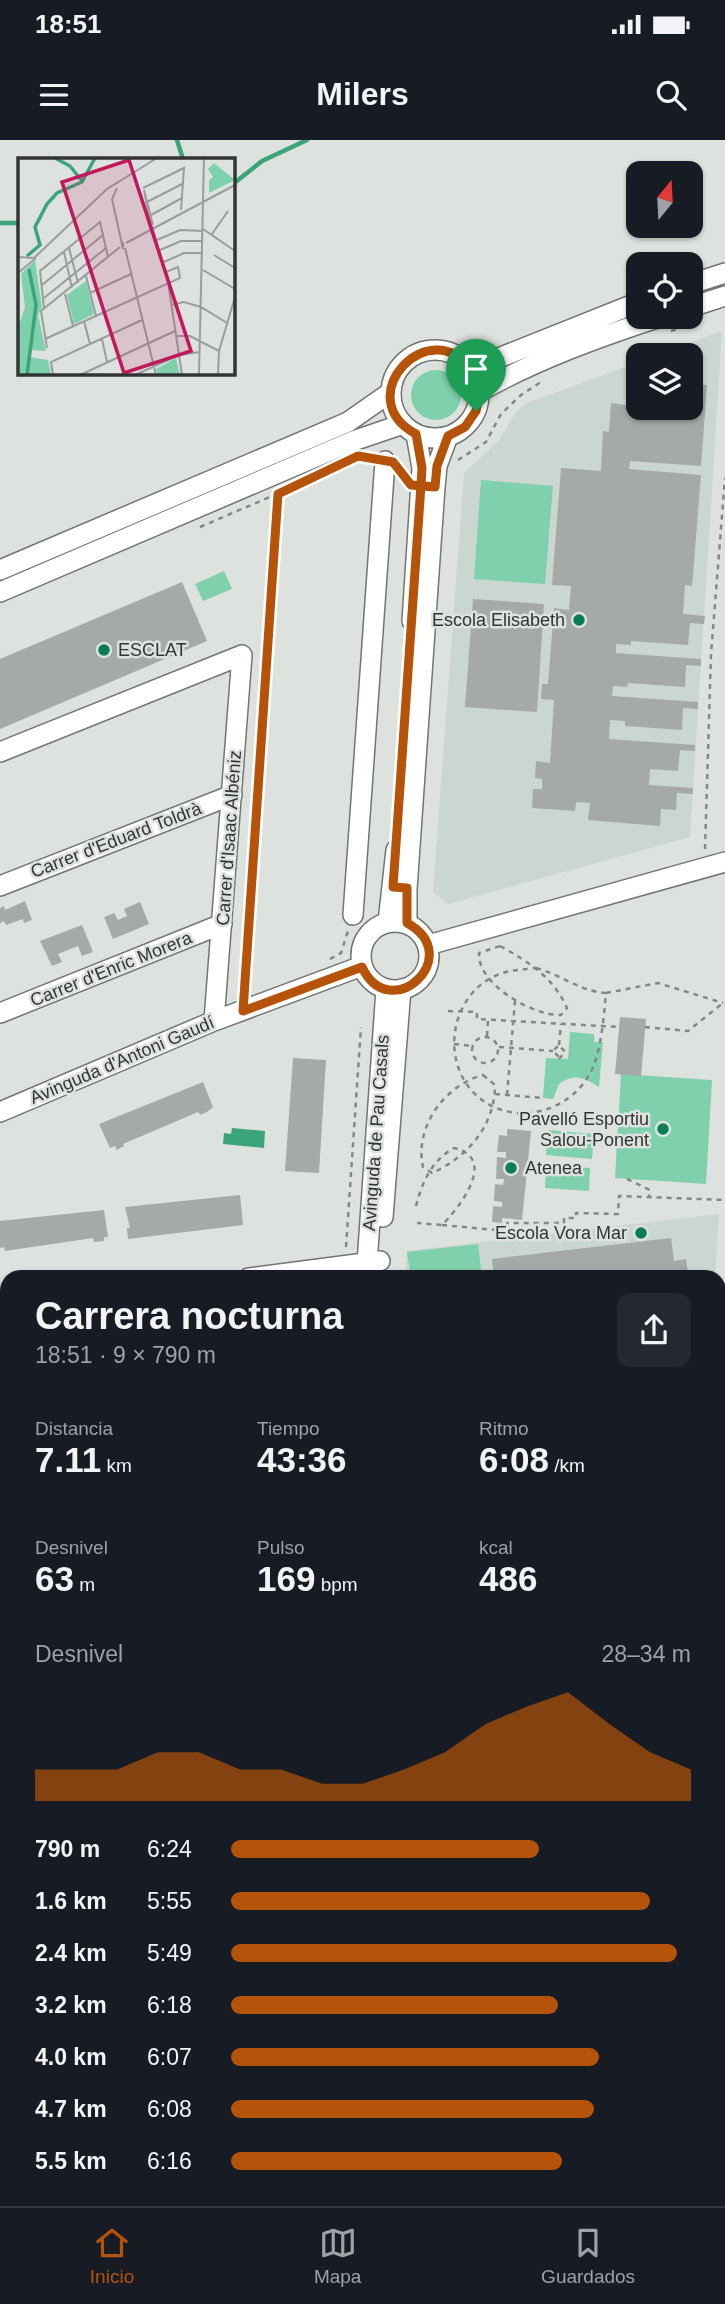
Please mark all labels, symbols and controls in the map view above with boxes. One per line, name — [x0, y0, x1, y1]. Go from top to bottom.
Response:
text: 18:51 — [35, 9, 102, 39]
icon: menu — [35, 76, 73, 114]
text: Milers — [316, 76, 409, 112]
icon: search — [652, 76, 690, 114]
inset map — [18, 158, 234, 374]
north arrow — [626, 161, 704, 238]
map controls — [626, 161, 703, 420]
button: locate — [626, 252, 703, 329]
pin — [446, 339, 506, 411]
button: layers — [626, 343, 703, 420]
icon: arrive — [457, 350, 495, 388]
place label: Escola Elisabeth — [432, 610, 565, 630]
marker: Escola Elisabeth — [571, 612, 587, 628]
place label: ESCLAT — [118, 640, 187, 660]
marker: ESCLAT — [96, 642, 112, 658]
street label: Carrer d'Isaac Albéniz — [213, 750, 245, 926]
street label: Carrer d'Eduard Toldrà — [28, 798, 205, 882]
street label: Carrer d'Enric Morera — [27, 927, 196, 1011]
street label: Avinguda d'Antoni Gaudí — [27, 1012, 217, 1108]
street label: Avinguda de Pau Casals — [359, 1034, 393, 1232]
place label: Pavelló Esportiu Salou-Ponent — [519, 1109, 649, 1150]
marker: Pavelló Esportiu Salou-Ponent — [655, 1121, 671, 1137]
place label: Atenea — [525, 1158, 583, 1178]
marker: Atenea — [503, 1160, 519, 1176]
place label: Escola Vora Mar — [495, 1223, 627, 1243]
marker: Escola Vora Mar — [633, 1225, 649, 1241]
button: share — [617, 1293, 691, 1367]
text: Carrera nocturna — [35, 1295, 343, 1337]
text: 18:51 · 9 × 790 m — [35, 1342, 216, 1368]
text: Distancia — [35, 1418, 113, 1439]
text: Tiempo — [257, 1418, 320, 1439]
text: Ritmo — [479, 1418, 529, 1439]
text: 7.11 — [35, 1440, 101, 1479]
text: 43:36 — [257, 1440, 347, 1479]
text: 6:08 — [479, 1440, 549, 1479]
text: km — [101, 1455, 132, 1476]
text: /km — [549, 1455, 585, 1476]
text: Desnivel — [35, 1537, 108, 1558]
text: Pulso — [257, 1537, 305, 1558]
text: kcal — [479, 1537, 513, 1558]
text: 63 — [35, 1559, 74, 1598]
text: 169 — [257, 1559, 315, 1598]
text: 486 — [479, 1559, 537, 1598]
text: m — [74, 1574, 95, 1595]
text: bpm — [315, 1574, 358, 1595]
text: Desnivel — [35, 1641, 123, 1667]
text: 28–34 m — [601, 1641, 691, 1667]
text: 790 m — [35, 1836, 100, 1862]
text: 6:24 — [147, 1836, 192, 1862]
text: 1.6 km — [35, 1888, 107, 1914]
text: 5:55 — [147, 1888, 192, 1914]
text: 2.4 km — [35, 1940, 107, 1966]
text: 5:49 — [147, 1940, 192, 1966]
text: 3.2 km — [35, 1992, 107, 2018]
text: 6:18 — [147, 1992, 192, 2018]
text: 4.0 km — [35, 2044, 107, 2070]
text: 6:07 — [147, 2044, 192, 2070]
text: 4.7 km — [35, 2096, 107, 2122]
text: 6:08 — [147, 2096, 192, 2122]
text: 5.5 km — [35, 2148, 107, 2174]
text: 6:16 — [147, 2148, 192, 2174]
tab: Inicio — [90, 2224, 134, 2288]
tab: Mapa — [314, 2224, 361, 2288]
tab: Guardados — [541, 2224, 635, 2288]

